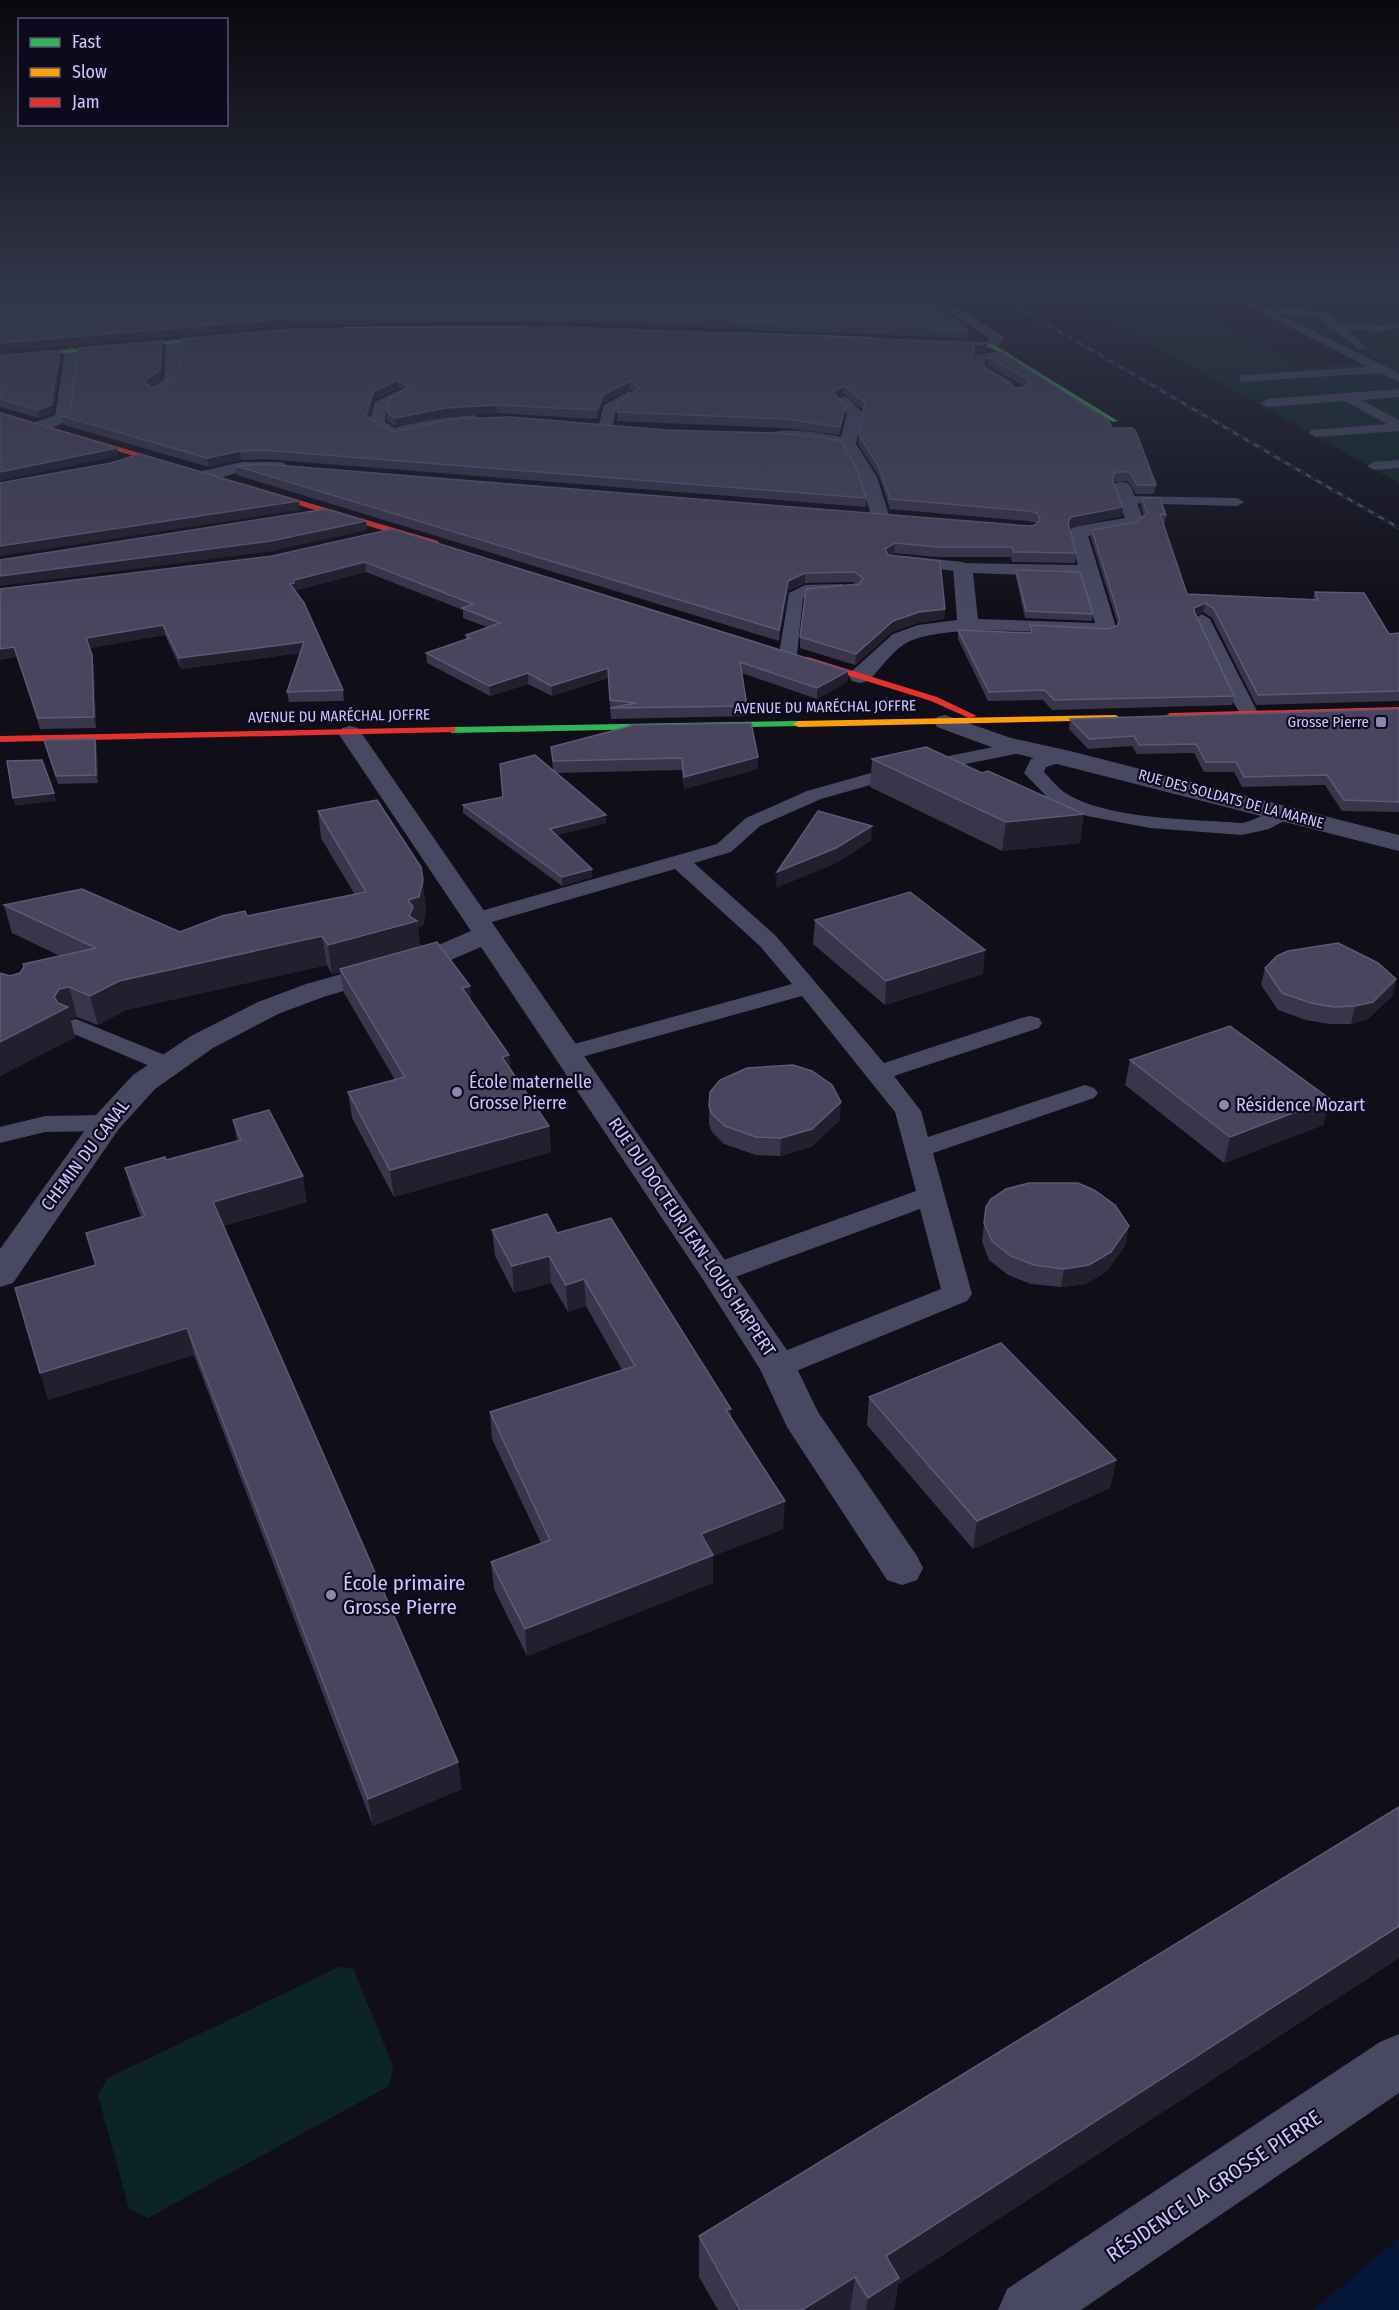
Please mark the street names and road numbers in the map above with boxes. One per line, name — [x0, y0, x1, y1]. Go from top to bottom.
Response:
street label: AVENUE DU MARÉCHAL JOFFRE — [734, 696, 916, 718]
street label: AVENUE DU MARÉCHAL JOFFRE — [248, 705, 430, 727]
street label: RUE DES SOLDATS DE LA MARNE — [1136, 766, 1326, 832]
street label: CHEMIN DU CANAL — [36, 1095, 134, 1215]
street label: RUE DU DOCTEUR JEAN-LOUIS HAPPERT — [604, 1114, 781, 1361]
street label: RÉSIDENCE LA GROSSE PIERRE — [1102, 2104, 1326, 2268]

